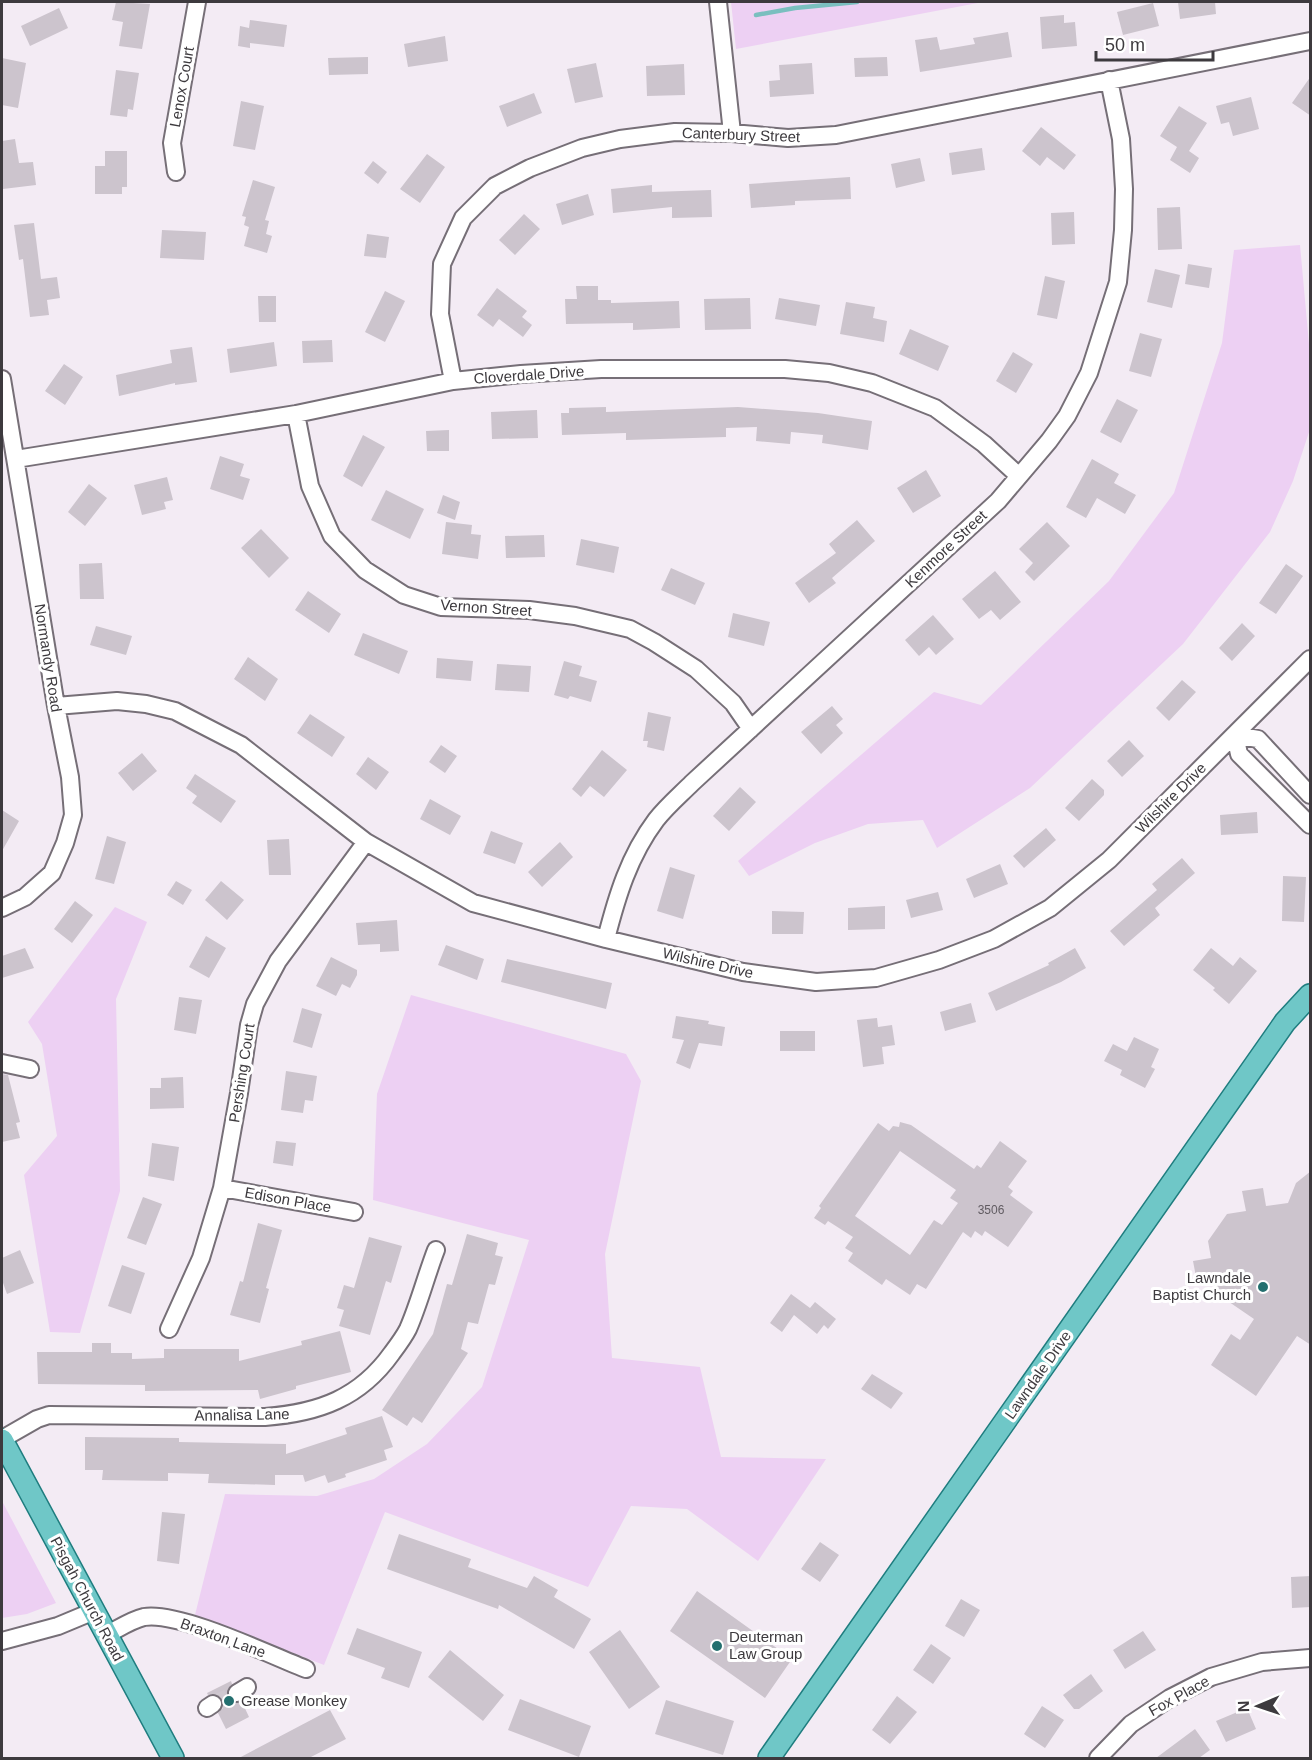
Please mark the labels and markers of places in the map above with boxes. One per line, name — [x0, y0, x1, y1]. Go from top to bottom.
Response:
place label: Lawndale Baptist Church — [1153, 1269, 1251, 1303]
marker: Lawndale Baptist Church — [1256, 1280, 1270, 1294]
place label: Deuterman Law Group — [729, 1628, 803, 1662]
marker: Deuterman Law Group — [710, 1639, 724, 1653]
place label: Grease Monkey — [241, 1692, 347, 1709]
marker: Grease Monkey — [222, 1694, 236, 1708]

